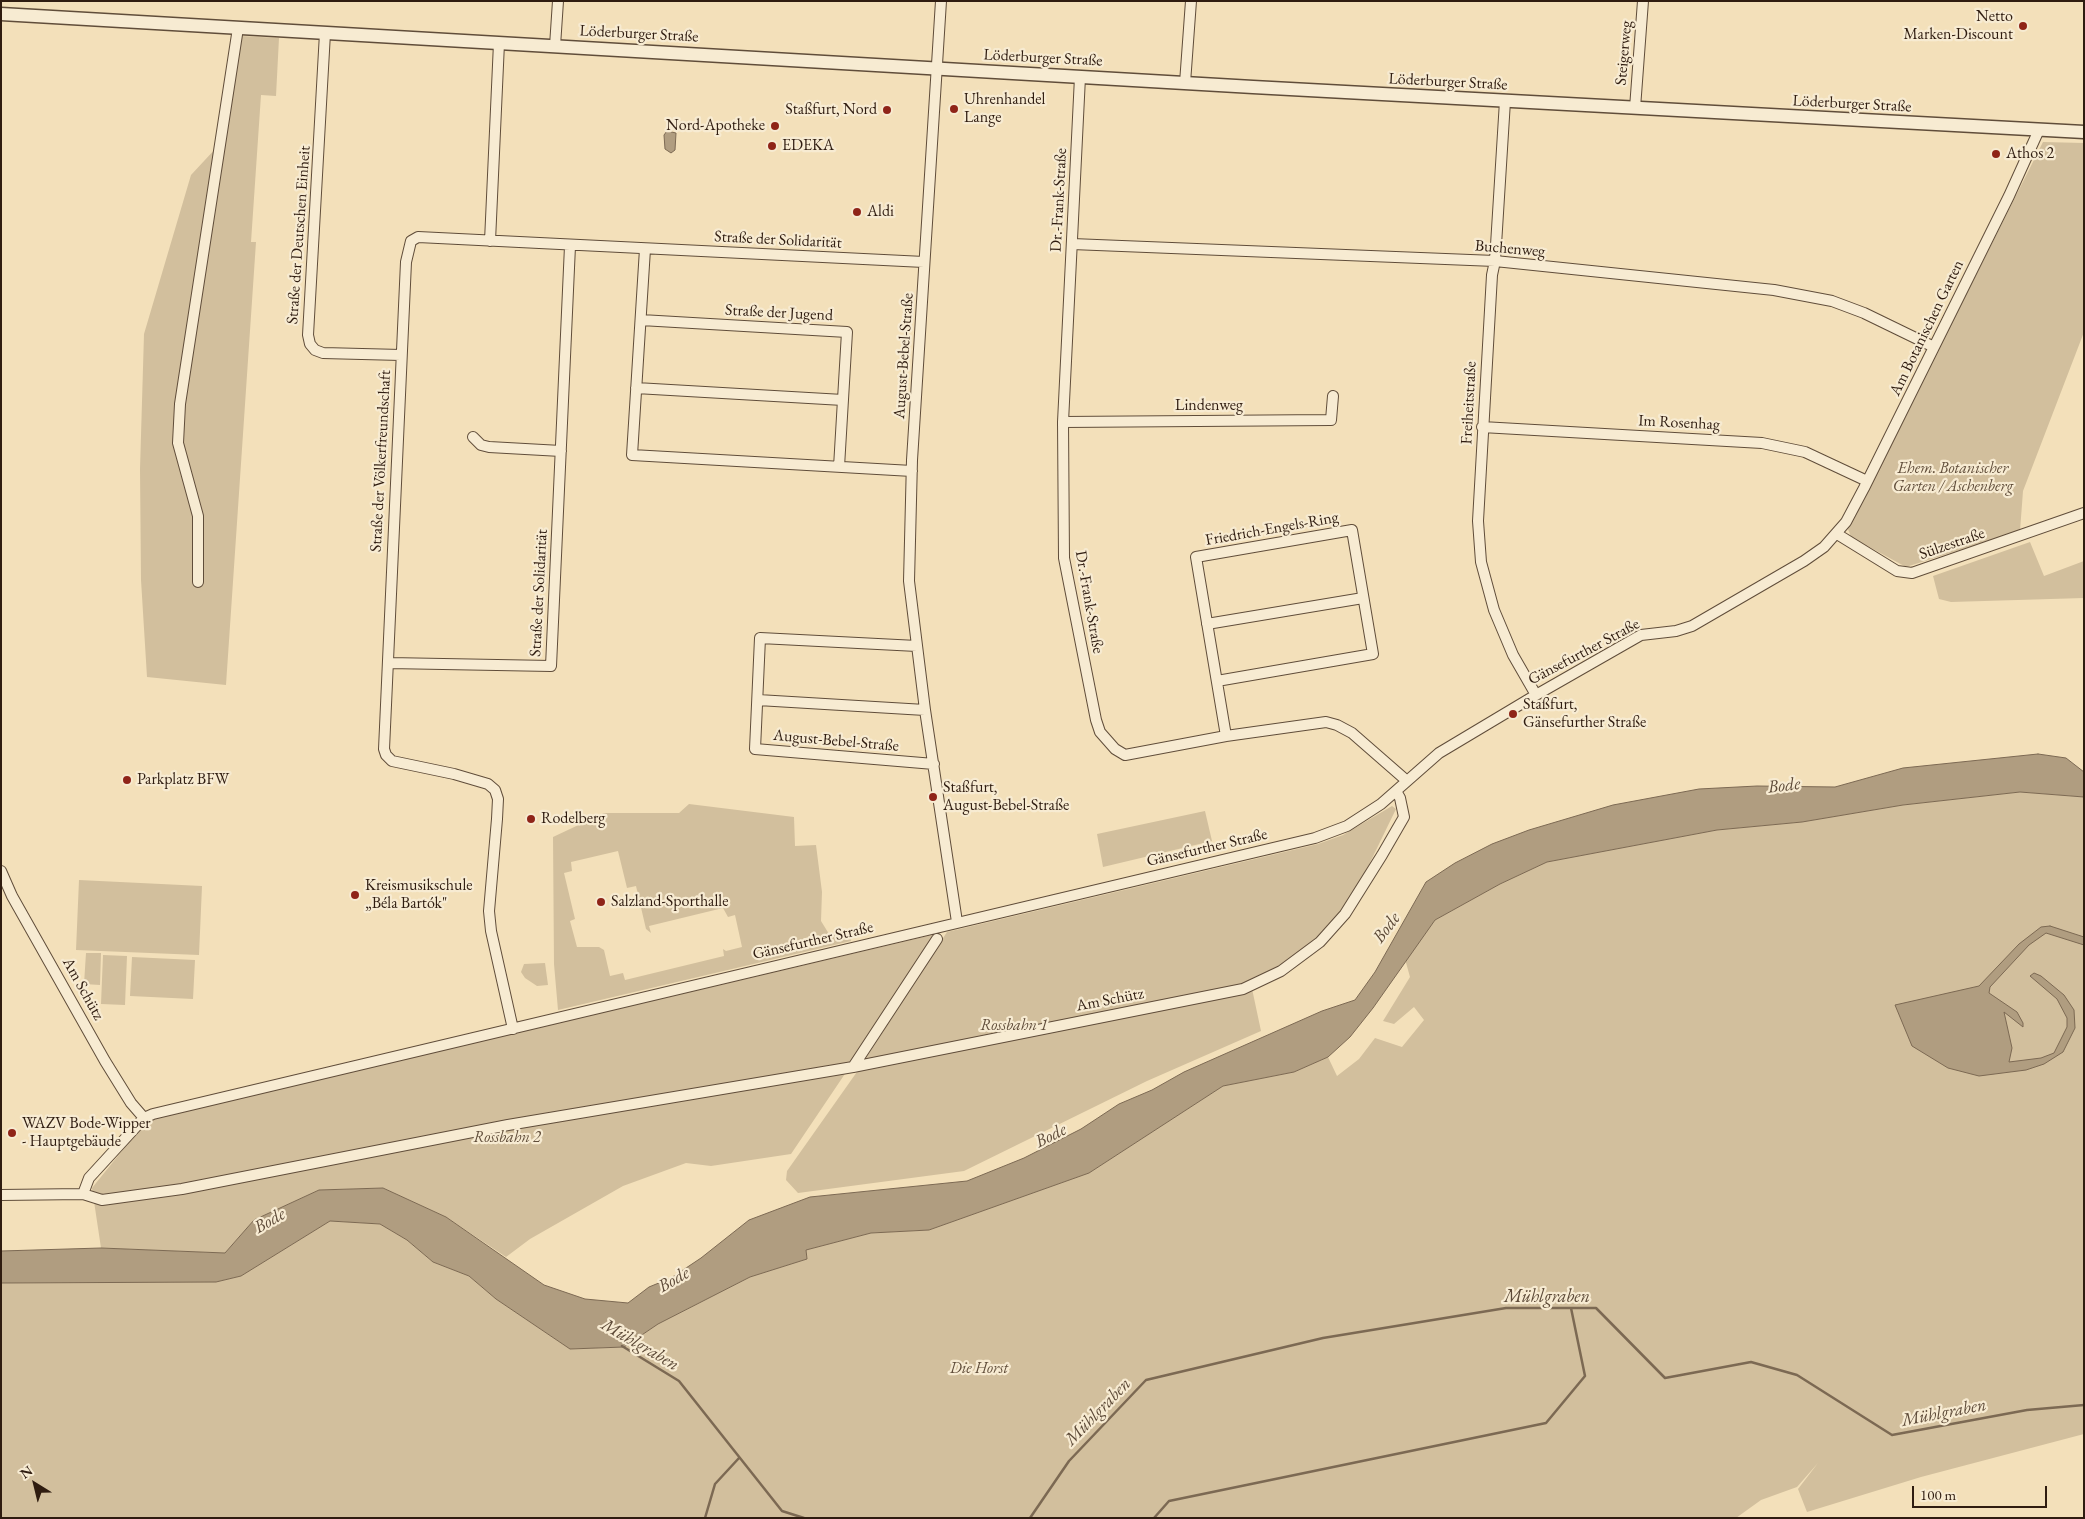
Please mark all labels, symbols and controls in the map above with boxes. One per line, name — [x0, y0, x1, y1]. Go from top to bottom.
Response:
place label: Netto Marken-Discount — [1903, 7, 2013, 45]
street label: Steigerweg — [1612, 20, 1636, 86]
marker: Netto Marken-Discount — [2017, 20, 2029, 32]
street label: Löderburger Straße — [579, 21, 699, 47]
street label: Löderburger Straße — [983, 45, 1103, 71]
street label: Löderburger Straße — [1388, 69, 1508, 95]
place label: Uhrenhandel Lange — [964, 90, 1045, 128]
street label: Löderburger Straße — [1792, 91, 1912, 117]
place label: Staßfurt, Nord — [785, 100, 877, 120]
marker: Uhrenhandel Lange — [948, 103, 960, 115]
marker: Staßfurt, Nord — [881, 104, 893, 116]
place label: Nord-Apotheke — [666, 116, 765, 136]
marker: Nord-Apotheke — [769, 120, 781, 132]
place label: EDEKA — [782, 136, 834, 156]
marker: EDEKA — [766, 140, 778, 152]
place label: Athos 2 — [2006, 144, 2054, 164]
street label: Straße der Deutschen Einheit — [283, 145, 315, 325]
street label: Dr.-Frank-Straße — [1047, 147, 1071, 253]
marker: Athos 2 — [1990, 148, 2002, 160]
place label: Aldi — [867, 202, 894, 222]
marker: Aldi — [851, 206, 863, 218]
street label: Straße der Solidarität — [714, 227, 842, 253]
street label: Buchenweg — [1474, 236, 1546, 262]
street label: Am Botanischen Garten — [1886, 257, 1968, 399]
street label: August-Bebel-Straße — [890, 292, 918, 420]
street label: Straße der Jugend — [724, 301, 834, 325]
street label: Freiheitstraße — [1457, 361, 1481, 445]
street label: Straße der Völkerfreundschaft — [367, 369, 395, 553]
street label: Lindenweg — [1175, 396, 1243, 416]
street label: Im Rosenhag — [1638, 411, 1720, 435]
park label: Ehem. Botanischer Garten / Aschenberg — [1893, 459, 2013, 497]
street label: Friedrich-Engels-Ring — [1204, 508, 1340, 550]
street label: Sülzestraße — [1917, 524, 1987, 564]
street label: Straße der Solidarität — [526, 529, 552, 657]
street label: Dr.-Frank-Straße — [1070, 549, 1108, 655]
street label: Gänsefurther Straße — [1525, 615, 1643, 689]
place label: Staßfurt, Gänsefurther Straße — [1523, 695, 1646, 733]
marker: Staßfurt, Gänsefurther Straße — [1507, 708, 1519, 720]
street label: August-Bebel-Straße — [772, 726, 900, 756]
place label: Parkplatz BFW — [137, 770, 229, 790]
water label: Bode — [1767, 773, 1801, 799]
marker: Parkplatz BFW — [121, 774, 133, 786]
place label: Staßfurt, August-Bebel-Straße — [943, 778, 1069, 816]
marker: Staßfurt, August-Bebel-Straße — [927, 791, 939, 803]
place label: Rodelberg — [541, 809, 605, 829]
marker: Rodelberg — [525, 813, 537, 825]
street label: Gänsefurther Straße — [1145, 825, 1269, 871]
place label: Kreismusikschule „Béla Bartók" — [365, 876, 472, 914]
marker: Kreismusikschule „Béla Bartók" — [349, 889, 361, 901]
place label: Salzland-Sporthalle — [611, 892, 728, 912]
marker: Salzland-Sporthalle — [595, 896, 607, 908]
water label: Bode — [1369, 908, 1405, 948]
street label: Gänsefurther Straße — [751, 918, 875, 964]
street label: Am Schütz — [58, 954, 108, 1024]
street label: Am Schütz — [1075, 984, 1145, 1016]
park label: Rossbahn 1 — [980, 1016, 1048, 1036]
place label: WAZV Bode-Wipper - Hauptgebäude — [22, 1114, 151, 1152]
water label: Bode — [1032, 1119, 1070, 1153]
marker: WAZV Bode-Wipper - Hauptgebäude — [6, 1127, 18, 1139]
park label: Rossbahn 2 — [473, 1128, 541, 1148]
water label: Bode — [251, 1204, 289, 1238]
water label: Bode — [655, 1263, 693, 1297]
water label: Mühlgraben — [1504, 1286, 1590, 1308]
water label: Mühlgraben — [597, 1314, 683, 1376]
park label: Die Horst — [950, 1359, 1008, 1379]
water label: Mühlgraben — [1060, 1374, 1136, 1450]
water label: Mühlgraben — [1900, 1394, 1988, 1432]
north arrow — [10, 1459, 60, 1509]
text: N — [16, 1461, 36, 1482]
scale bar — [1915, 1476, 2050, 1508]
text: 100 m — [1920, 1485, 1956, 1504]

